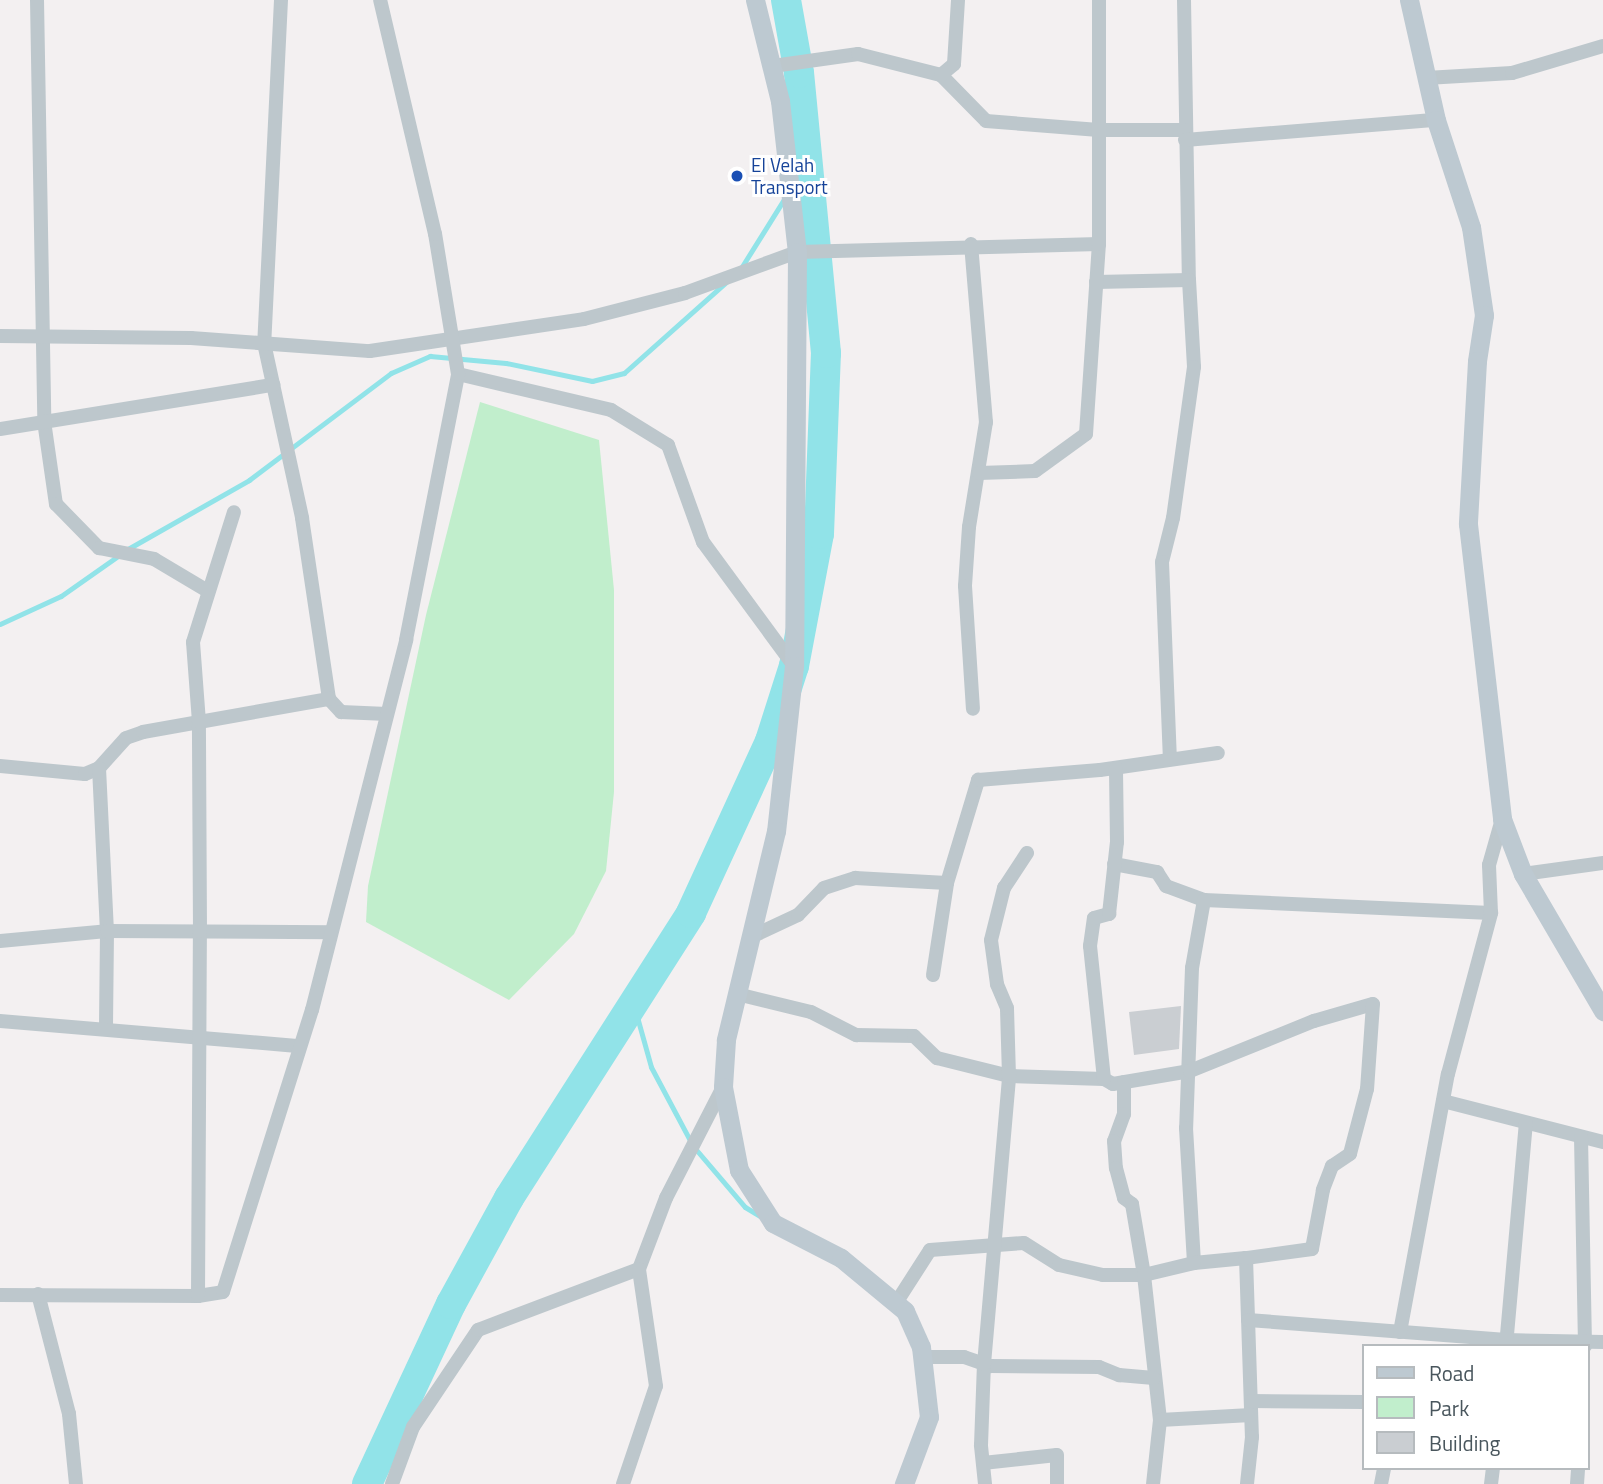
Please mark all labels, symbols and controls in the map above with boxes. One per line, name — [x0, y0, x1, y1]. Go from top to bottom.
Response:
place label: El Velah Transport — [751, 154, 828, 198]
marker: El Velah Transport — [729, 168, 745, 184]
legend — [1362, 1344, 1589, 1470]
text: Road — [1429, 1357, 1474, 1389]
text: Park — [1429, 1392, 1469, 1424]
text: Building — [1429, 1427, 1500, 1459]

